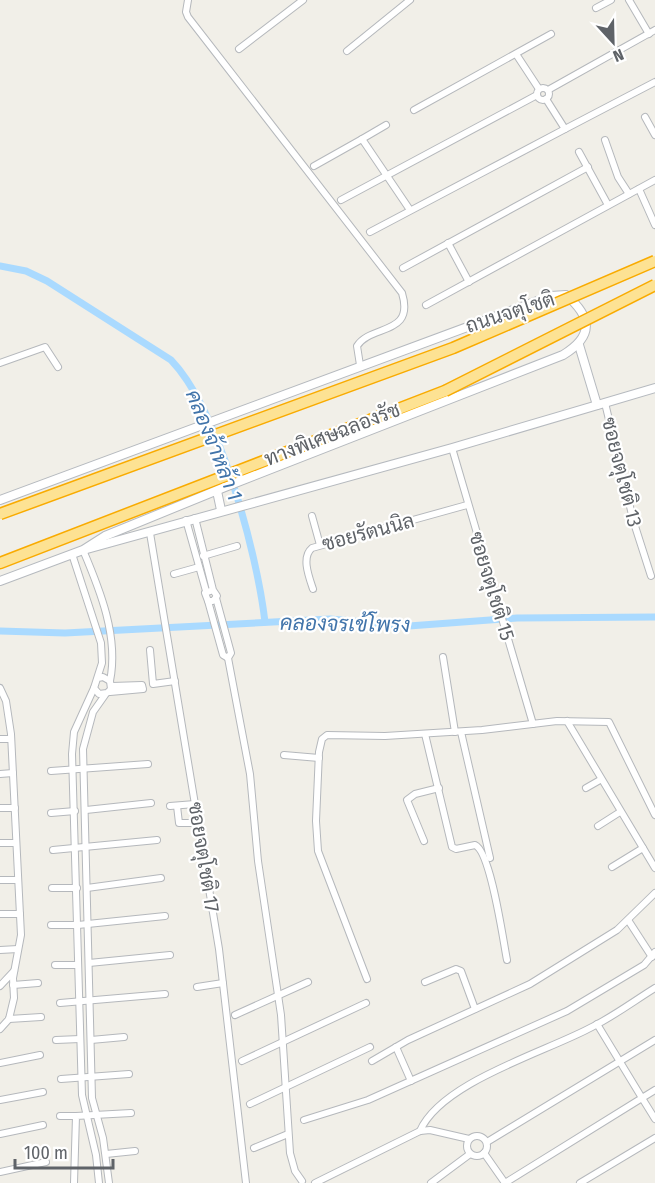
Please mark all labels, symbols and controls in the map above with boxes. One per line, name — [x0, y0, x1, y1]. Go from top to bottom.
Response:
north arrow — [583, 12, 643, 72]
text: N — [610, 45, 626, 66]
street label: ถนนจตุโชติ — [462, 285, 558, 340]
water label: คลองจ้าหล้า 1 — [180, 386, 248, 504]
street label: ทางพิเศษฉลองรัช — [261, 397, 403, 471]
street label: ซอยจตุโชติ 13 — [595, 414, 648, 530]
street label: ซอยรัตนนิล — [319, 508, 417, 556]
street label: ซอยจตุโชติ 15 — [462, 529, 521, 644]
water label: คลองจรเข้โพรง — [280, 610, 410, 638]
street label: ซอยจตุโชติ 17 — [181, 800, 226, 914]
scale bar — [15, 1132, 112, 1170]
text: 100 m — [24, 1142, 68, 1164]

